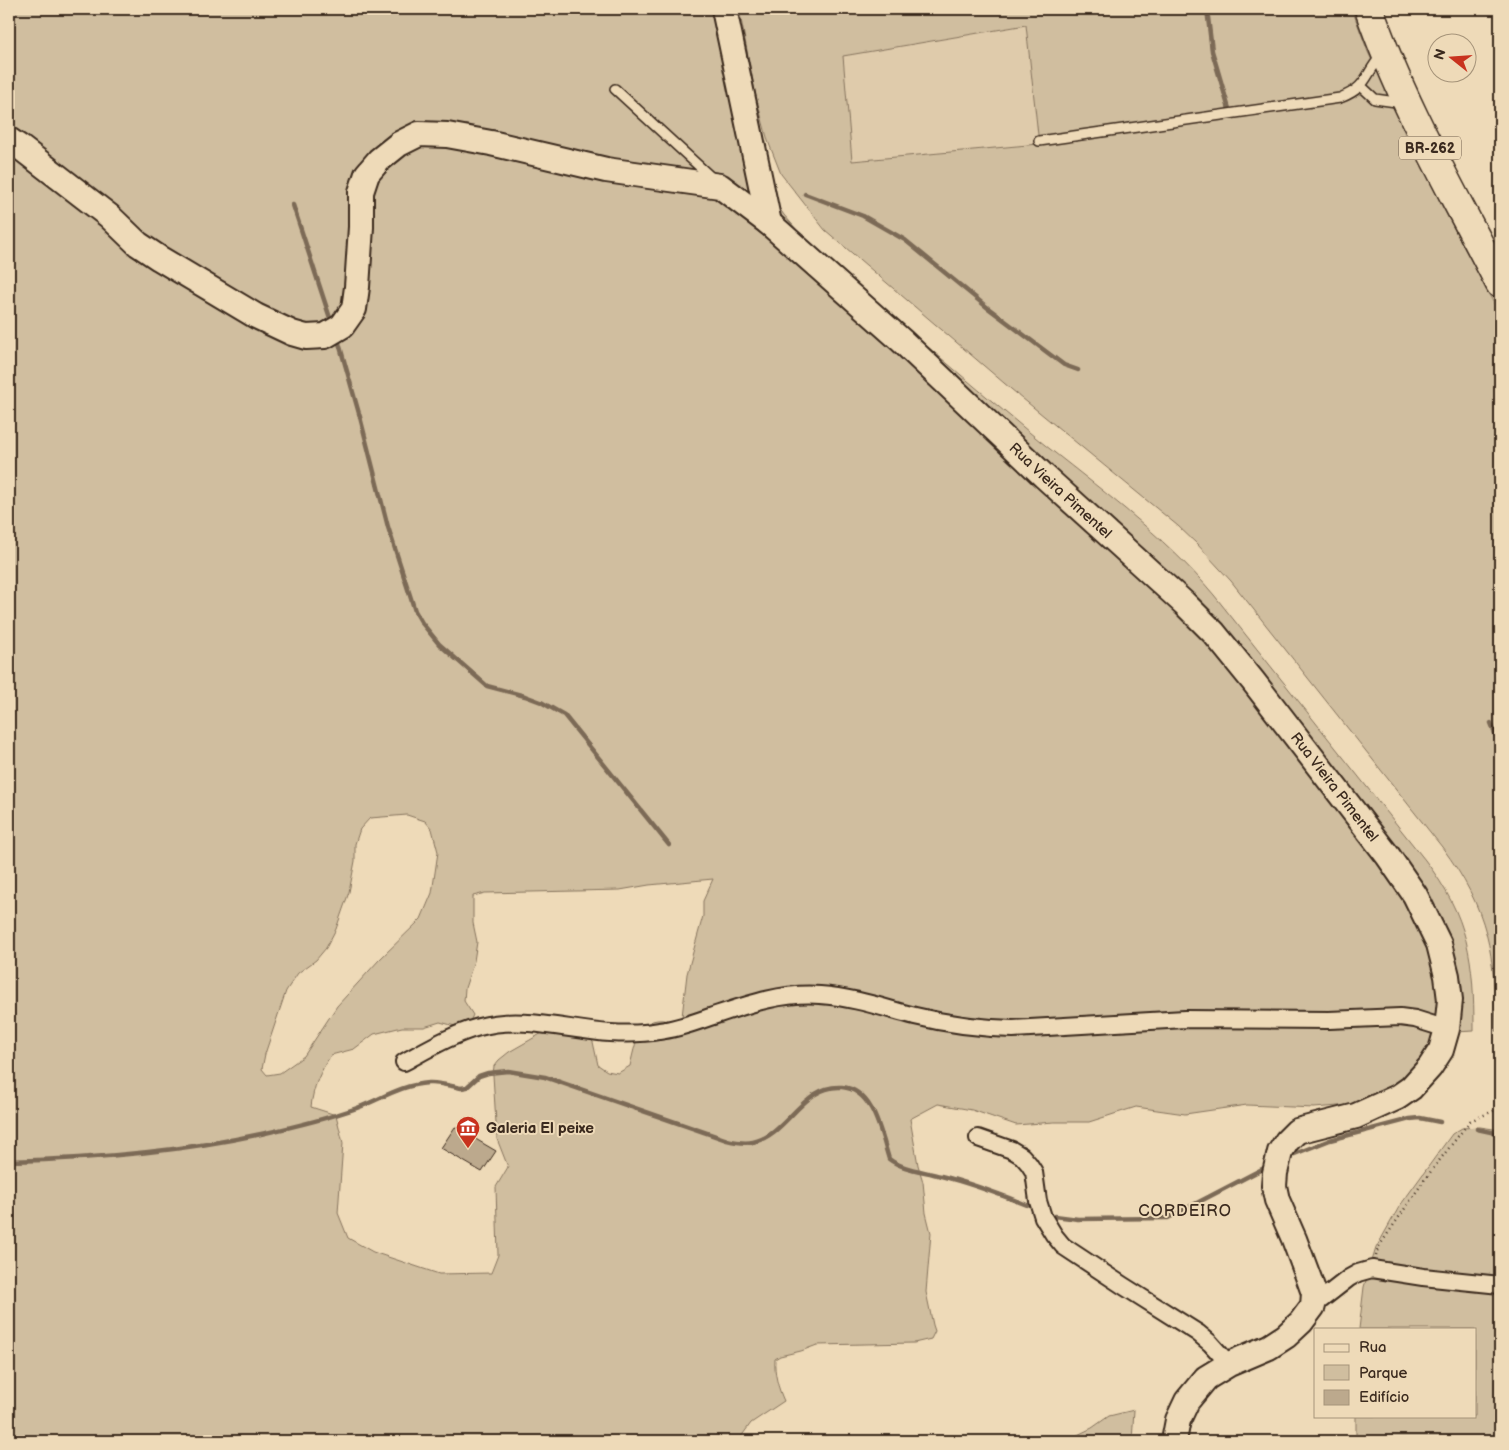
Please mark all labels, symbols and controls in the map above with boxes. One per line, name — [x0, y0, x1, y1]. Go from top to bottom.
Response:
north arrow — [1426, 32, 1476, 82]
text: N — [1430, 47, 1450, 62]
road number: BR-262 — [1399, 136, 1461, 160]
street label: Rua Vieira Pimentel — [1005, 438, 1116, 543]
street label: Rua Vieira Pimentel — [1286, 728, 1383, 845]
museum icon: Galeria El peixe — [455, 1115, 481, 1149]
place label: Galeria El peixe — [486, 1119, 594, 1138]
district label: CORDEIRO — [1138, 1202, 1232, 1221]
legend — [1314, 1328, 1476, 1418]
text: Rua — [1359, 1338, 1387, 1357]
text: Parque — [1359, 1364, 1408, 1383]
text: Edifício — [1359, 1388, 1409, 1407]

